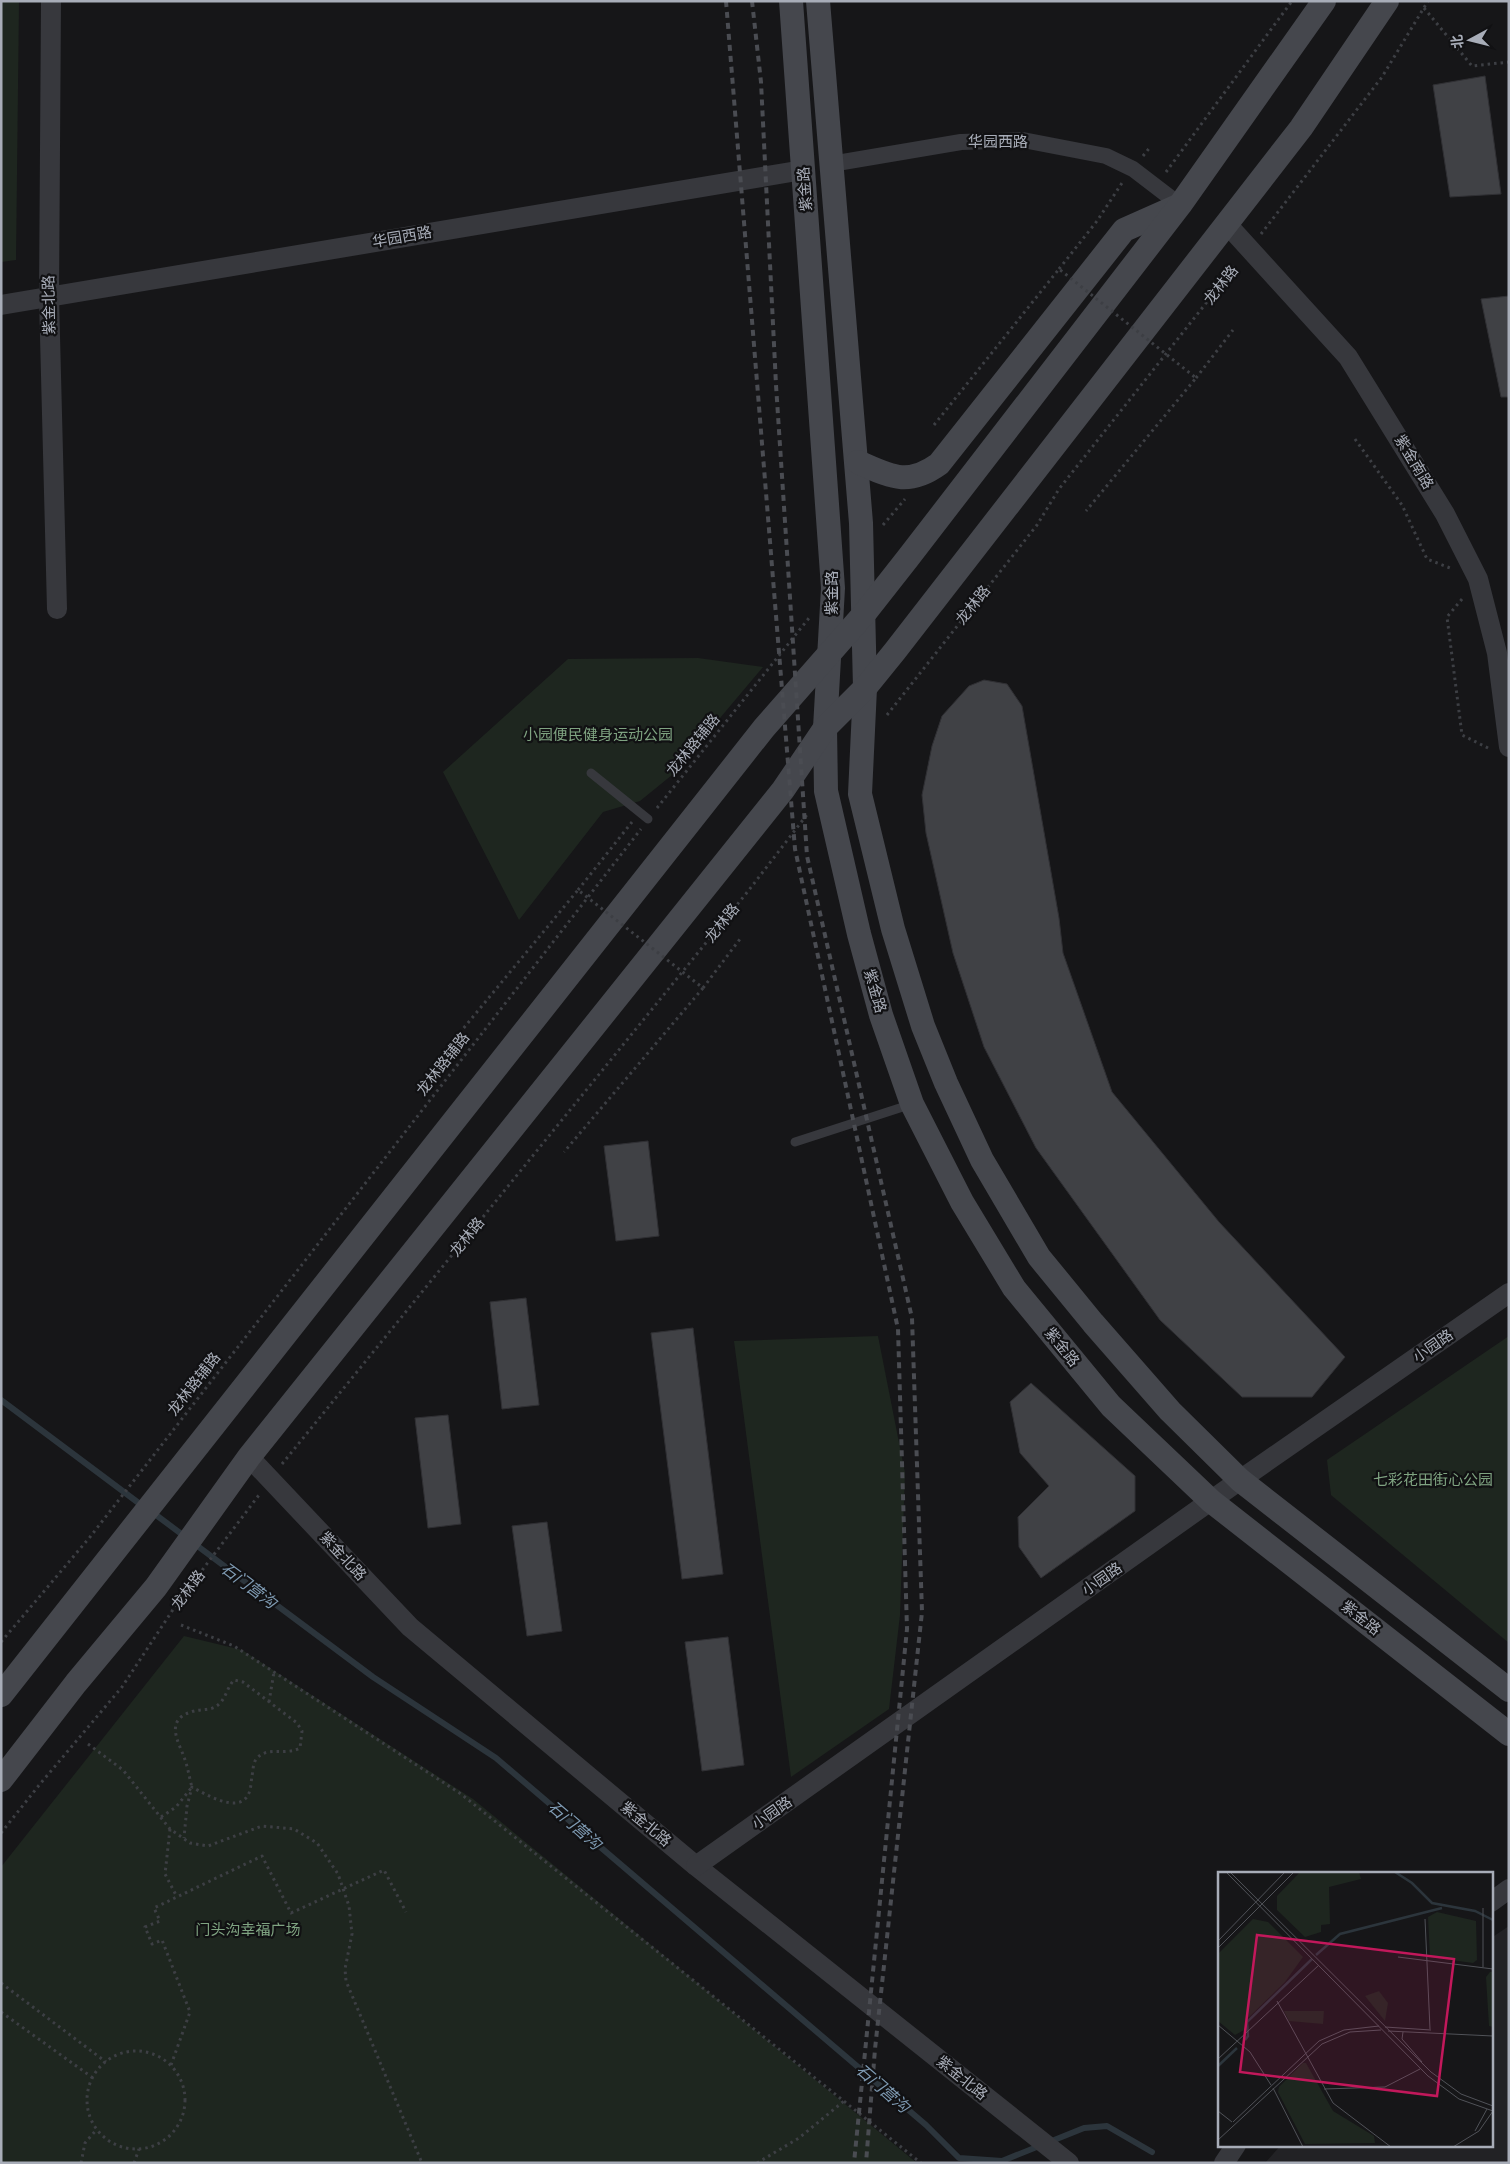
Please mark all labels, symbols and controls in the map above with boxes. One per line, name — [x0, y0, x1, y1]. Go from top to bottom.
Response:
north arrow — [1445, 15, 1495, 65]
text: 北 — [1447, 34, 1466, 50]
street label: 华园西路 — [968, 132, 1028, 150]
street label: 紫金路 — [793, 166, 815, 212]
street label: 华园西路 — [371, 222, 433, 250]
street label: 龙林路 — [1199, 261, 1241, 308]
street label: 紫金北路 — [38, 275, 58, 335]
street label: 紫金南路 — [1392, 431, 1438, 492]
street label: 紫金路 — [822, 570, 840, 616]
street label: 龙林路 — [951, 581, 993, 628]
street label: 龙林路辅路 — [662, 710, 723, 779]
park label: 小园便民健身运动公园 — [523, 725, 673, 743]
street label: 龙林路 — [700, 899, 742, 946]
street label: 紫金路 — [861, 967, 891, 1015]
street label: 龙林路辅路 — [412, 1028, 472, 1098]
street label: 龙林路 — [445, 1213, 487, 1260]
street label: 紫金路 — [1042, 1323, 1084, 1370]
street label: 小园路 — [1409, 1325, 1456, 1365]
street label: 龙林路辅路 — [163, 1348, 223, 1418]
park label: 七彩花田街心公园 — [1373, 1470, 1493, 1488]
street label: 紫金北路 — [317, 1527, 371, 1583]
water label: 石门营沟 — [218, 1558, 282, 1613]
street label: 小园路 — [1078, 1558, 1125, 1598]
street label: 龙林路 — [166, 1566, 208, 1613]
street label: 紫金路 — [1338, 1596, 1385, 1638]
street label: 小园路 — [748, 1792, 795, 1832]
water label: 石门营沟 — [545, 1796, 607, 1854]
street label: 紫金北路 — [618, 1797, 675, 1849]
inset map — [1218, 1872, 1492, 2146]
park label: 门头沟幸福广场 — [195, 1920, 301, 1938]
street label: 紫金北路 — [934, 2051, 992, 2103]
water label: 石门营沟 — [853, 2059, 915, 2117]

